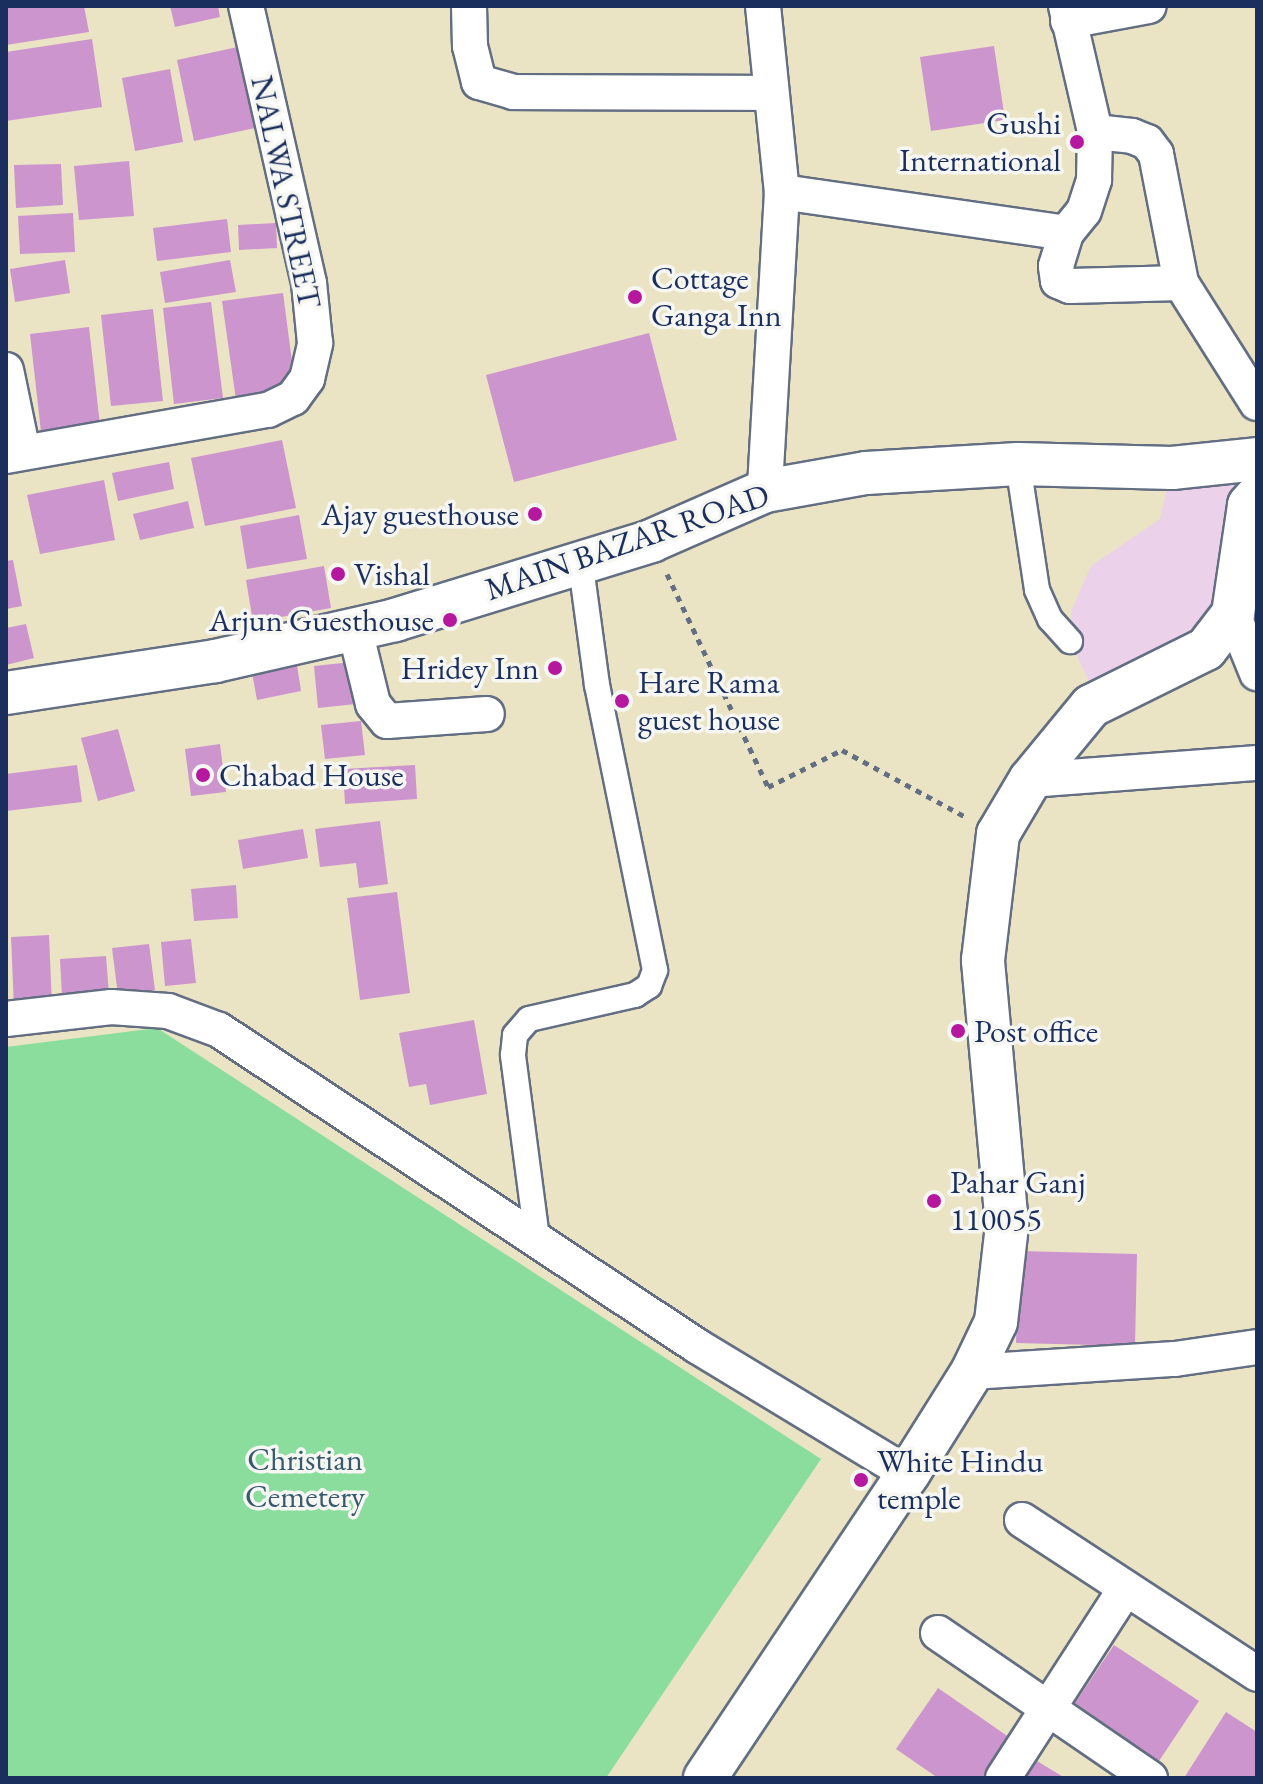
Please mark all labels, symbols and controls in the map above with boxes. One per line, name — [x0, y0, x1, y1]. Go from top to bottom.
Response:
street label: NALWA STREET — [243, 72, 329, 312]
place label: Gushi International — [899, 105, 1061, 180]
marker: Gushi International — [1068, 133, 1086, 151]
place label: Cottage Ganga Inn — [651, 260, 782, 335]
marker: Cottage Ganga Inn — [626, 288, 644, 306]
street label: MAIN BAZAR ROAD — [480, 475, 774, 609]
place label: Ajay guesthouse — [321, 495, 519, 533]
marker: Ajay guesthouse — [526, 505, 544, 523]
place label: Vishal — [354, 555, 430, 593]
marker: Vishal — [329, 565, 347, 583]
place label: Arjun Guesthouse — [209, 601, 434, 639]
marker: Arjun Guesthouse — [441, 611, 459, 629]
place label: Hridey Inn — [401, 649, 539, 687]
marker: Hridey Inn — [546, 659, 564, 677]
place label: Hare Rama guest house — [638, 664, 780, 739]
marker: Hare Rama guest house — [613, 692, 631, 710]
place label: Chabad House — [219, 756, 404, 794]
marker: Chabad House — [194, 766, 212, 784]
place label: Post office — [974, 1012, 1098, 1050]
marker: Post office — [949, 1022, 967, 1040]
place label: Pahar Ganj 110055 — [950, 1164, 1085, 1239]
marker: Pahar Ganj 110055 — [925, 1192, 943, 1210]
park label: Christian Cemetery — [245, 1441, 365, 1516]
place label: White Hindu temple — [877, 1443, 1043, 1518]
marker: White Hindu temple — [852, 1471, 870, 1489]

